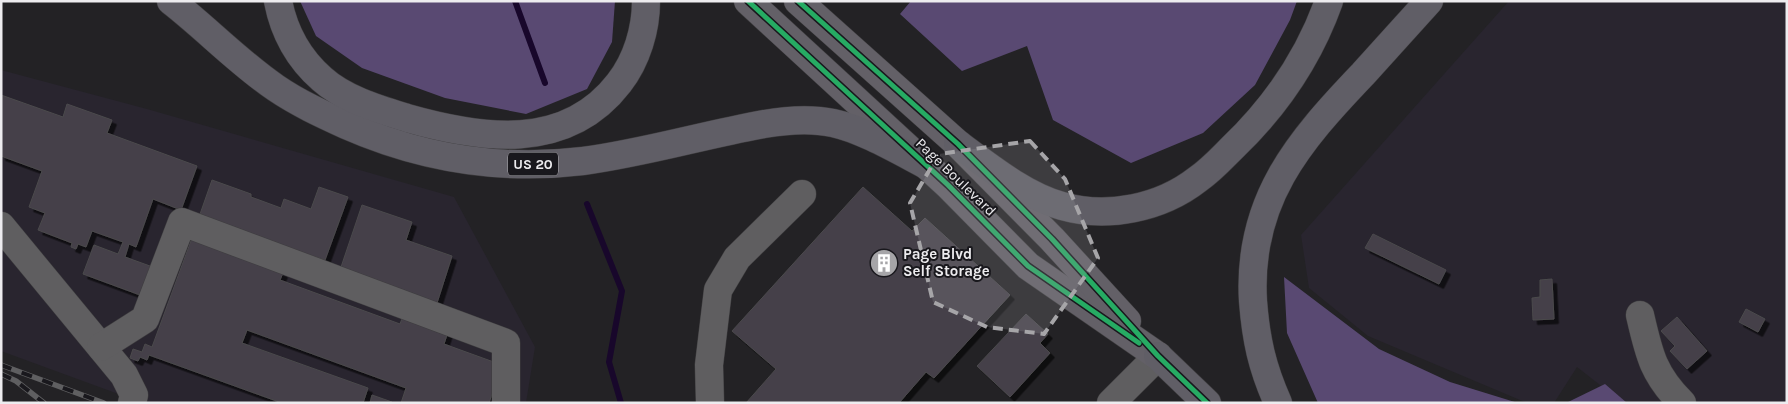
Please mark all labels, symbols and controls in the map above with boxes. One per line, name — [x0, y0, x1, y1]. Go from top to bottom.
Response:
street label: Page Boulevard — [912, 134, 1000, 220]
road number: US 20 — [508, 152, 558, 175]
place label: Page Blvd Self Storage — [903, 245, 990, 280]
building icon: Page Blvd Self Storage — [869, 248, 899, 278]

